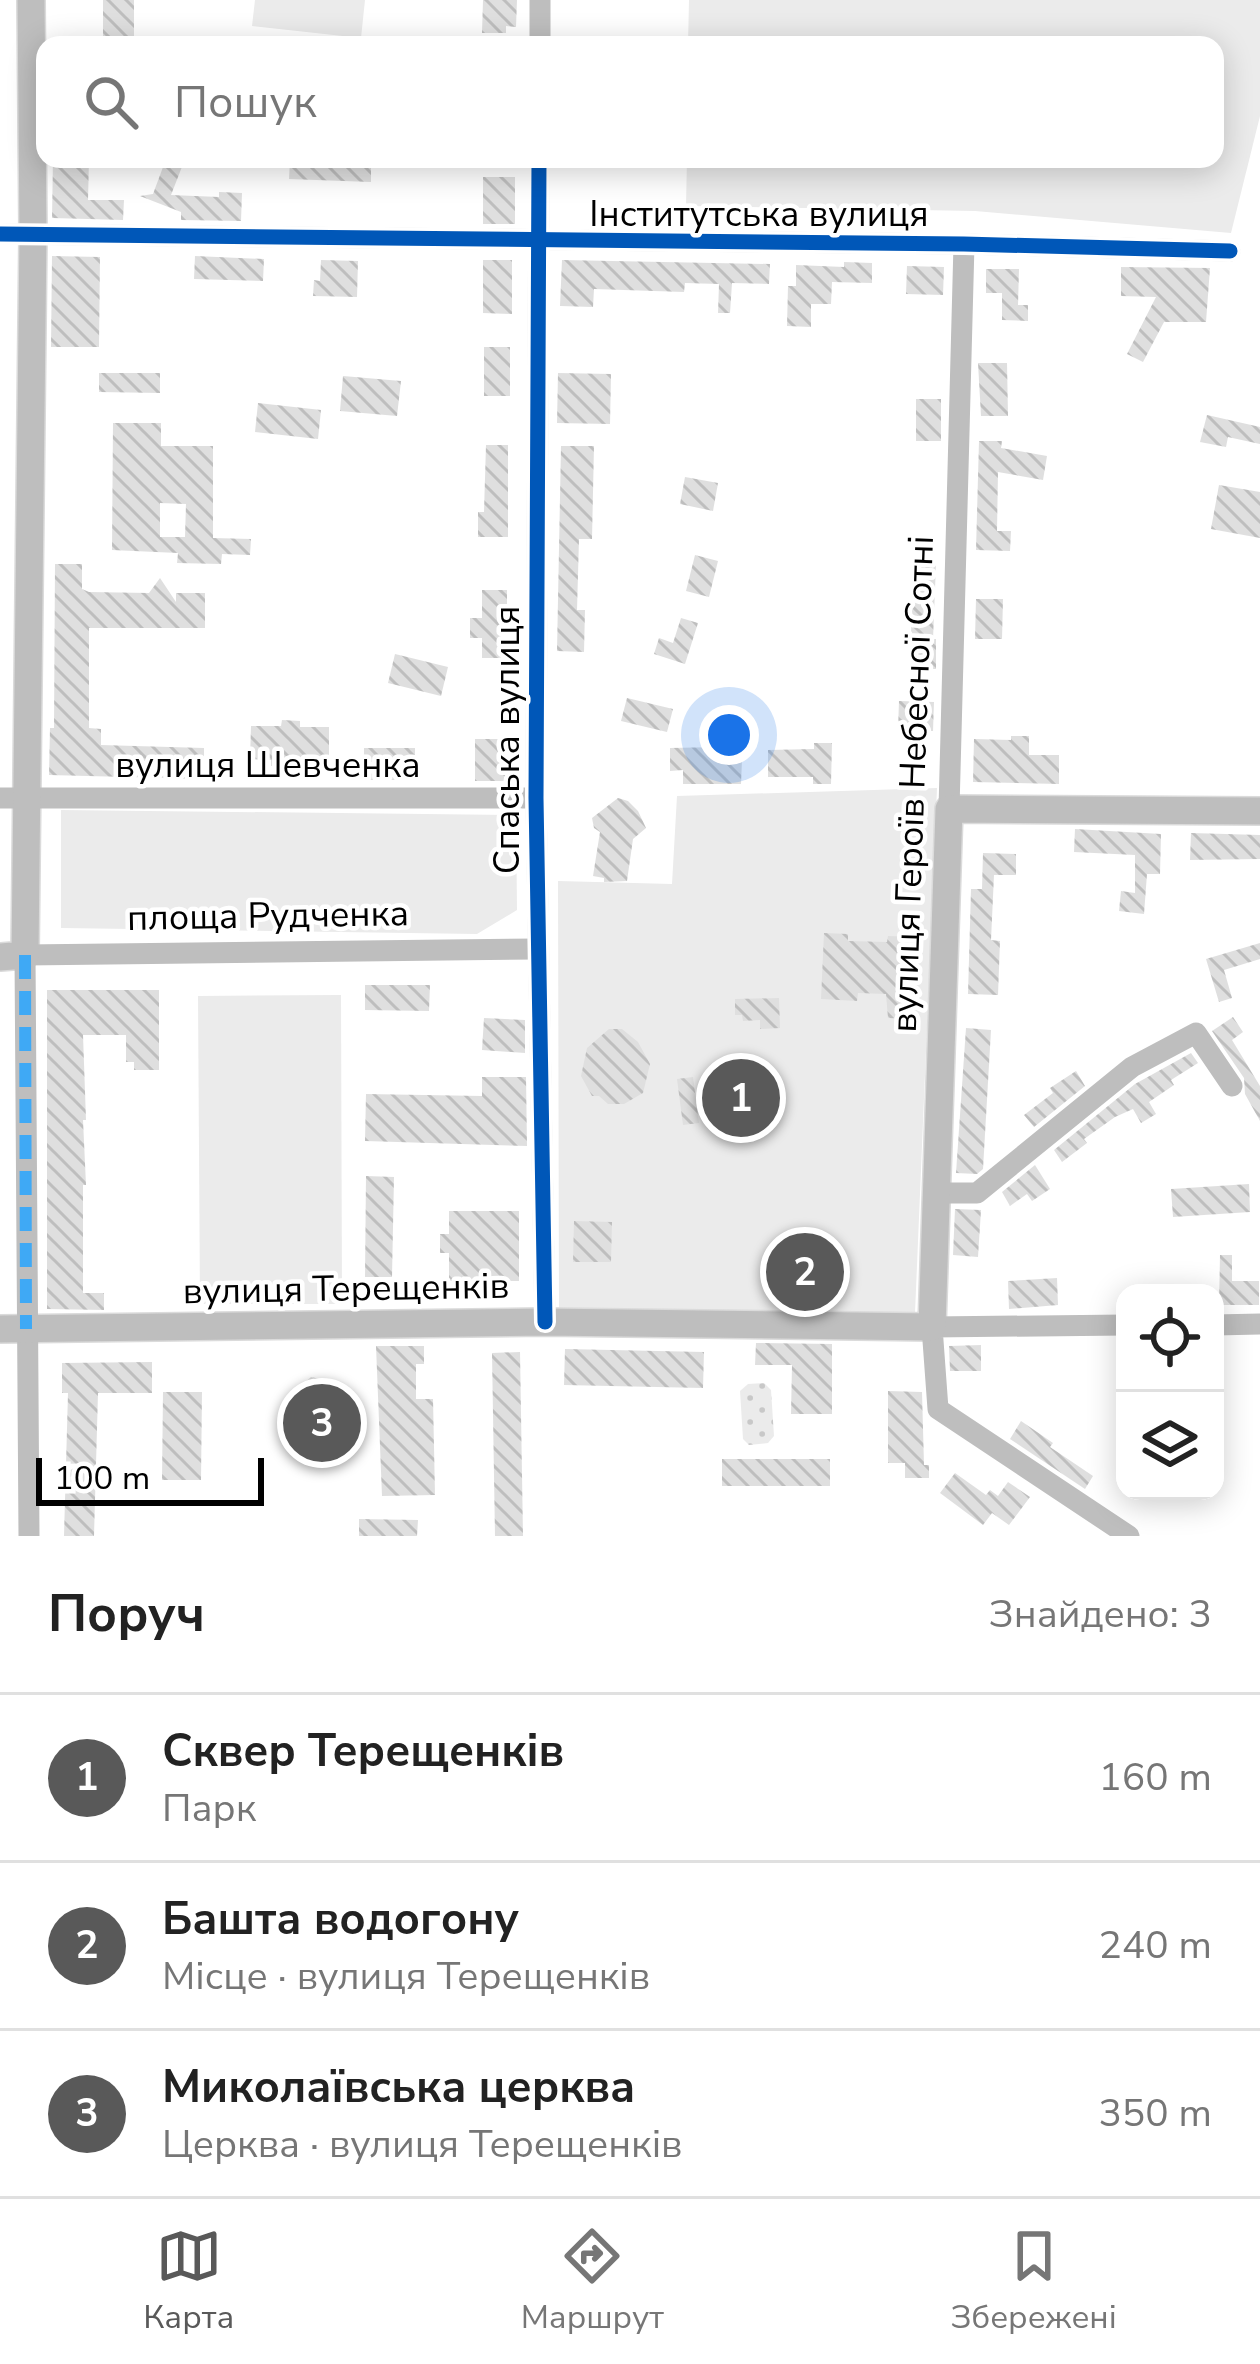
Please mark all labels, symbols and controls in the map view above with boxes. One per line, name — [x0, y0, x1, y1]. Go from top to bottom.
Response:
search box — [36, 36, 1224, 168]
icon: search — [78, 69, 144, 135]
text: Пошук — [174, 72, 317, 133]
street label: Інститутська вулиця — [589, 190, 929, 239]
street label: вулиця Героїв Небесної Сотні — [880, 535, 946, 1033]
street label: Спаська вулиця — [483, 606, 532, 874]
your location — [699, 705, 759, 765]
street label: вулиця Шевченка — [115, 741, 421, 790]
street label: площа Рудченка — [127, 889, 409, 943]
pin: 1 — [702, 1053, 780, 1143]
pin: 2 — [766, 1227, 844, 1317]
street label: вулиця Терещенків — [182, 1262, 510, 1316]
map controls — [1116, 1284, 1224, 1500]
button: locate — [1116, 1284, 1224, 1392]
pin: 3 — [283, 1378, 361, 1468]
button: layers — [1116, 1392, 1224, 1500]
scale bar — [36, 1452, 264, 1505]
text: 100 m — [54, 1456, 150, 1501]
text: Поруч — [48, 1579, 205, 1649]
text: Знайдено: 3 — [989, 1588, 1212, 1641]
text: Сквер Терещенків — [162, 1721, 564, 1782]
text: 1 — [75, 1751, 99, 1804]
text: 160 m — [1098, 1751, 1212, 1804]
text: Парк — [162, 1782, 256, 1835]
text: Башта водогону — [162, 1889, 519, 1950]
text: 2 — [75, 1919, 99, 1972]
text: 240 m — [1098, 1919, 1212, 1972]
text: Місце · вулиця Терещенків — [162, 1950, 650, 2003]
text: Миколаївська церква — [162, 2057, 635, 2118]
text: 3 — [75, 2087, 99, 2140]
text: 350 m — [1098, 2087, 1212, 2140]
text: Церква · вулиця Терещенків — [162, 2118, 682, 2171]
tab: Карта — [143, 2223, 234, 2340]
tab: Маршрут — [521, 2223, 664, 2340]
tab: Збережені — [950, 2223, 1117, 2340]

